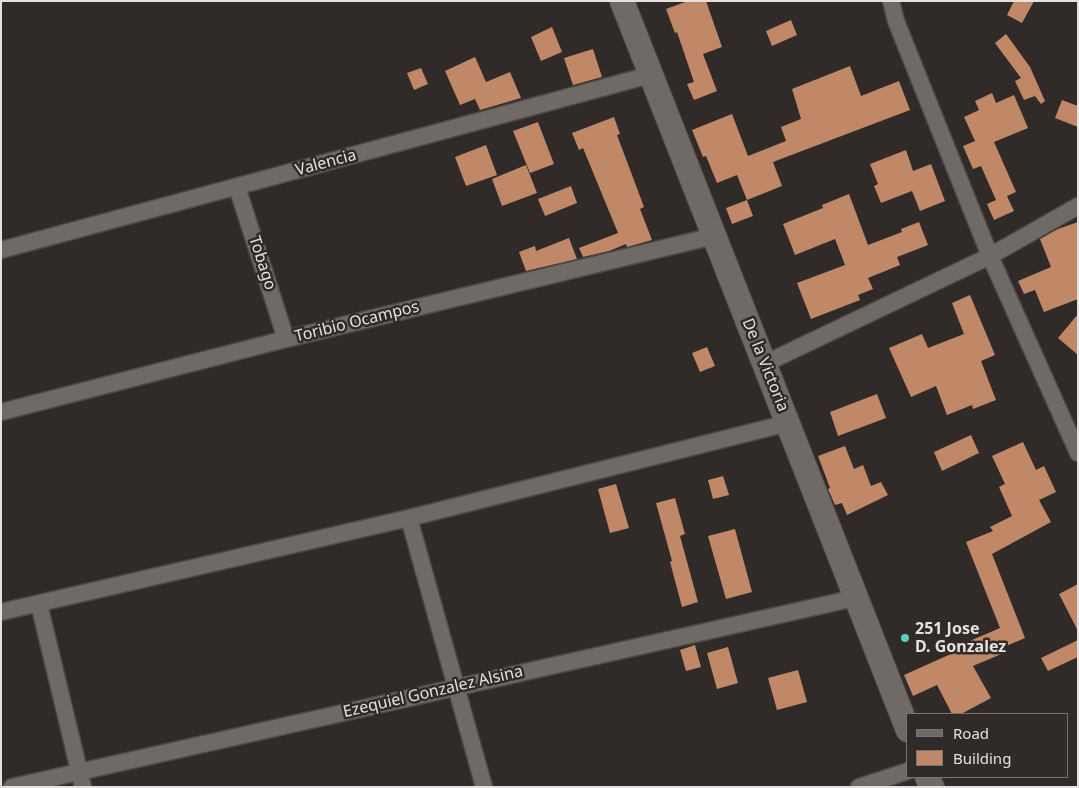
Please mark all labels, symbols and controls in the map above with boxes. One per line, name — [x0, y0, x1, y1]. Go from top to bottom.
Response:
street label: Valencia — [294, 146, 358, 180]
street label: Tobago — [244, 234, 280, 292]
street label: Toribio Ocampos — [293, 297, 421, 347]
street label: De la Victoria — [738, 316, 792, 414]
place label: 251 Jose D. Gonzalez — [915, 619, 1006, 657]
marker: 251 Jose D. Gonzalez — [899, 632, 911, 644]
street label: Ezequiel Gonzalez Alsina — [341, 662, 525, 722]
legend — [906, 713, 1069, 778]
text: Road — [953, 723, 989, 743]
text: Building — [953, 748, 1011, 768]

